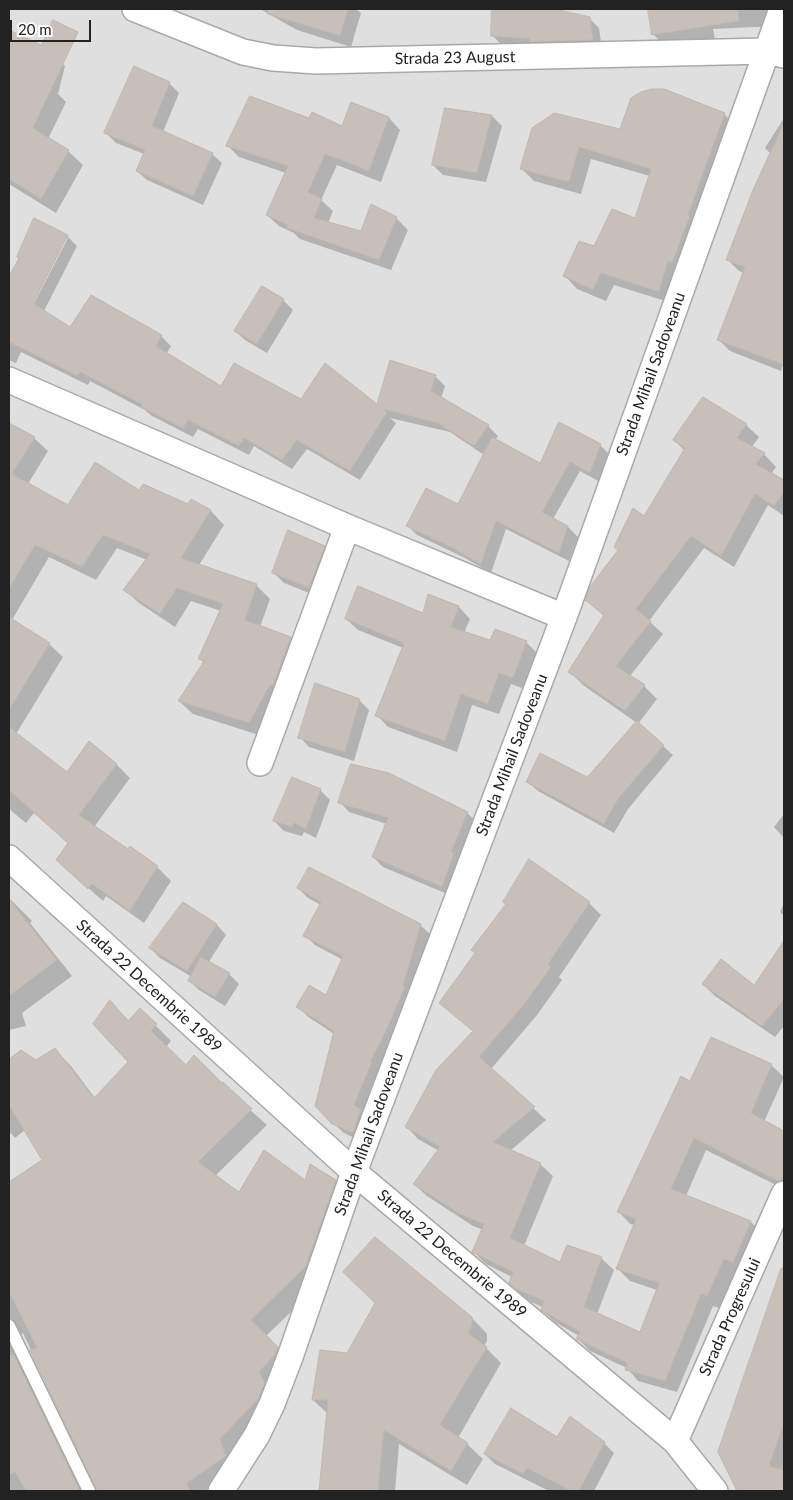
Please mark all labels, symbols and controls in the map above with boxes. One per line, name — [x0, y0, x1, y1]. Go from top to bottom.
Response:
scale bar — [12, 10, 94, 42]
text: 20 m — [18, 20, 52, 38]
street label: Strada 23 August — [394, 47, 516, 69]
street label: Strada Mihail Sadoveanu — [612, 290, 690, 458]
street label: Strada Mihail Sadoveanu — [472, 671, 552, 839]
street label: Strada 22 Decembrie 1989 — [72, 916, 226, 1056]
street label: Strada Mihail Sadoveanu — [330, 1050, 408, 1218]
street label: Strada 22 Decembrie 1989 — [373, 1186, 531, 1322]
street label: Strada Progresului — [695, 1255, 765, 1379]

